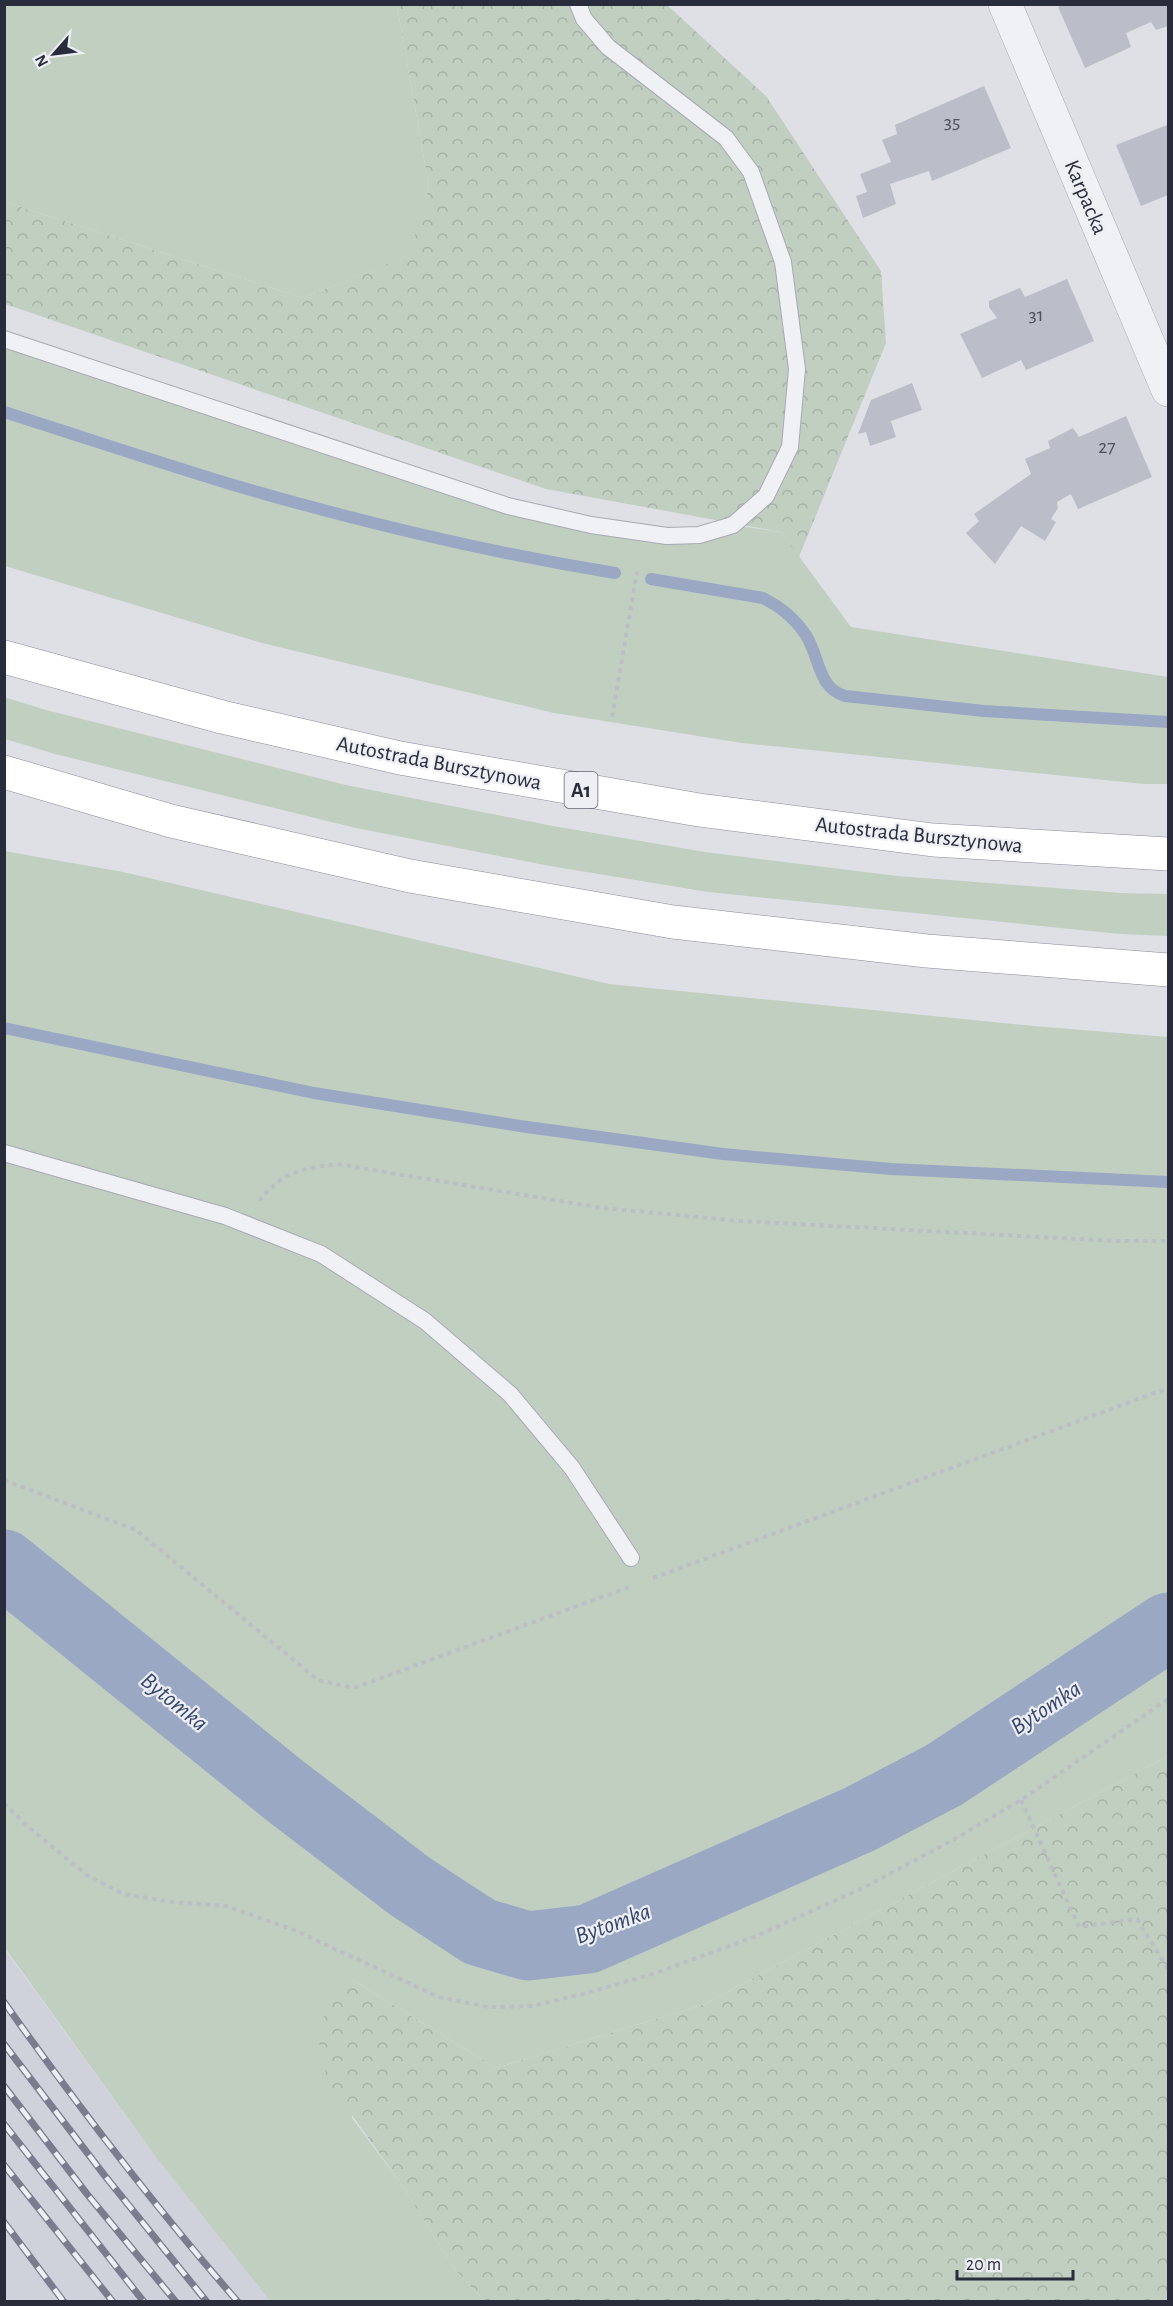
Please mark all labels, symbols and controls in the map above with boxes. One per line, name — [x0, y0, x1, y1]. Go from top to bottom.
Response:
north arrow — [24, 24, 84, 84]
text: N — [32, 52, 51, 69]
house number: 35 — [944, 112, 960, 132]
street label: Karpacka — [1061, 157, 1111, 237]
house number: 31 — [1028, 305, 1044, 325]
house number: 27 — [1098, 437, 1116, 457]
street label: Autostrada Bursztynowa — [335, 732, 543, 794]
road number: A1 — [564, 772, 598, 808]
street label: Autostrada Bursztynowa — [814, 813, 1024, 857]
water label: Bytomka — [136, 1668, 212, 1736]
water label: Bytomka — [1007, 1677, 1085, 1739]
water label: Bytomka — [572, 1899, 654, 1949]
scale bar — [957, 2243, 1072, 2281]
text: 20 m — [966, 2256, 1001, 2274]

